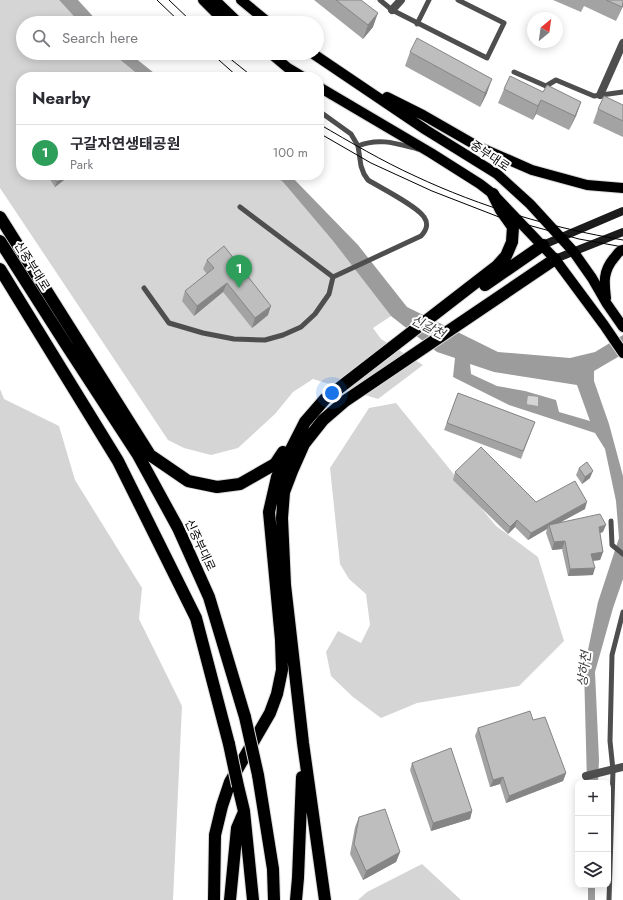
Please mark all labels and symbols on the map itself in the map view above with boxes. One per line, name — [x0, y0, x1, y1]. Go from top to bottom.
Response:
north arrow — [527, 12, 563, 48]
street label: 중부대로 — [467, 136, 513, 176]
street label: 신중부대로 — [10, 238, 54, 294]
pin: 1 — [226, 255, 252, 288]
water label: 신갈천 — [408, 310, 449, 344]
your location — [322, 383, 342, 403]
street label: 신중부대로 — [180, 516, 220, 574]
water label: 상하천 — [572, 649, 596, 688]

